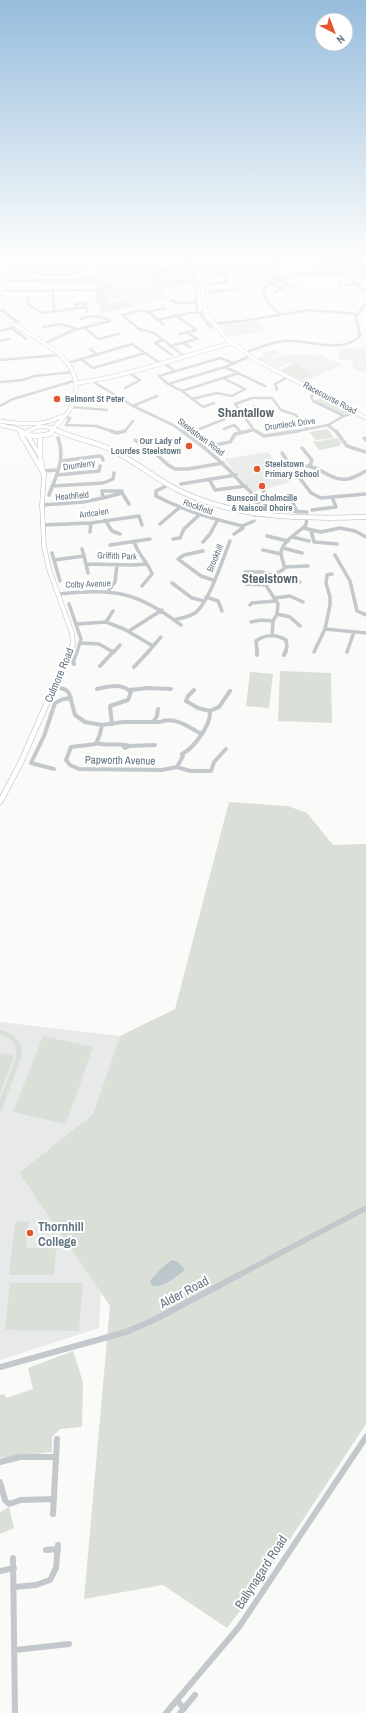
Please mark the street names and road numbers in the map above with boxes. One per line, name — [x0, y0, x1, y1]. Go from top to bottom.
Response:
street label: Racecourse Road — [301, 379, 359, 417]
street label: Steelstown Road — [175, 415, 227, 459]
street label: Drumleck Drive — [264, 415, 316, 433]
street label: Drumlerry — [62, 457, 96, 473]
street label: Heathfield — [55, 489, 89, 503]
street label: Rockfield — [182, 496, 214, 518]
street label: Ardcaien — [78, 505, 109, 521]
street label: Brookhill — [204, 542, 226, 574]
street label: Griffith Park — [97, 549, 137, 563]
street label: Colby Avenue — [65, 577, 111, 591]
street label: Culmore Road — [41, 645, 77, 705]
street label: Papworth Avenue — [85, 752, 155, 768]
street label: Alder Road — [156, 1272, 212, 1312]
street label: Ballynagard Road — [231, 1532, 291, 1612]

